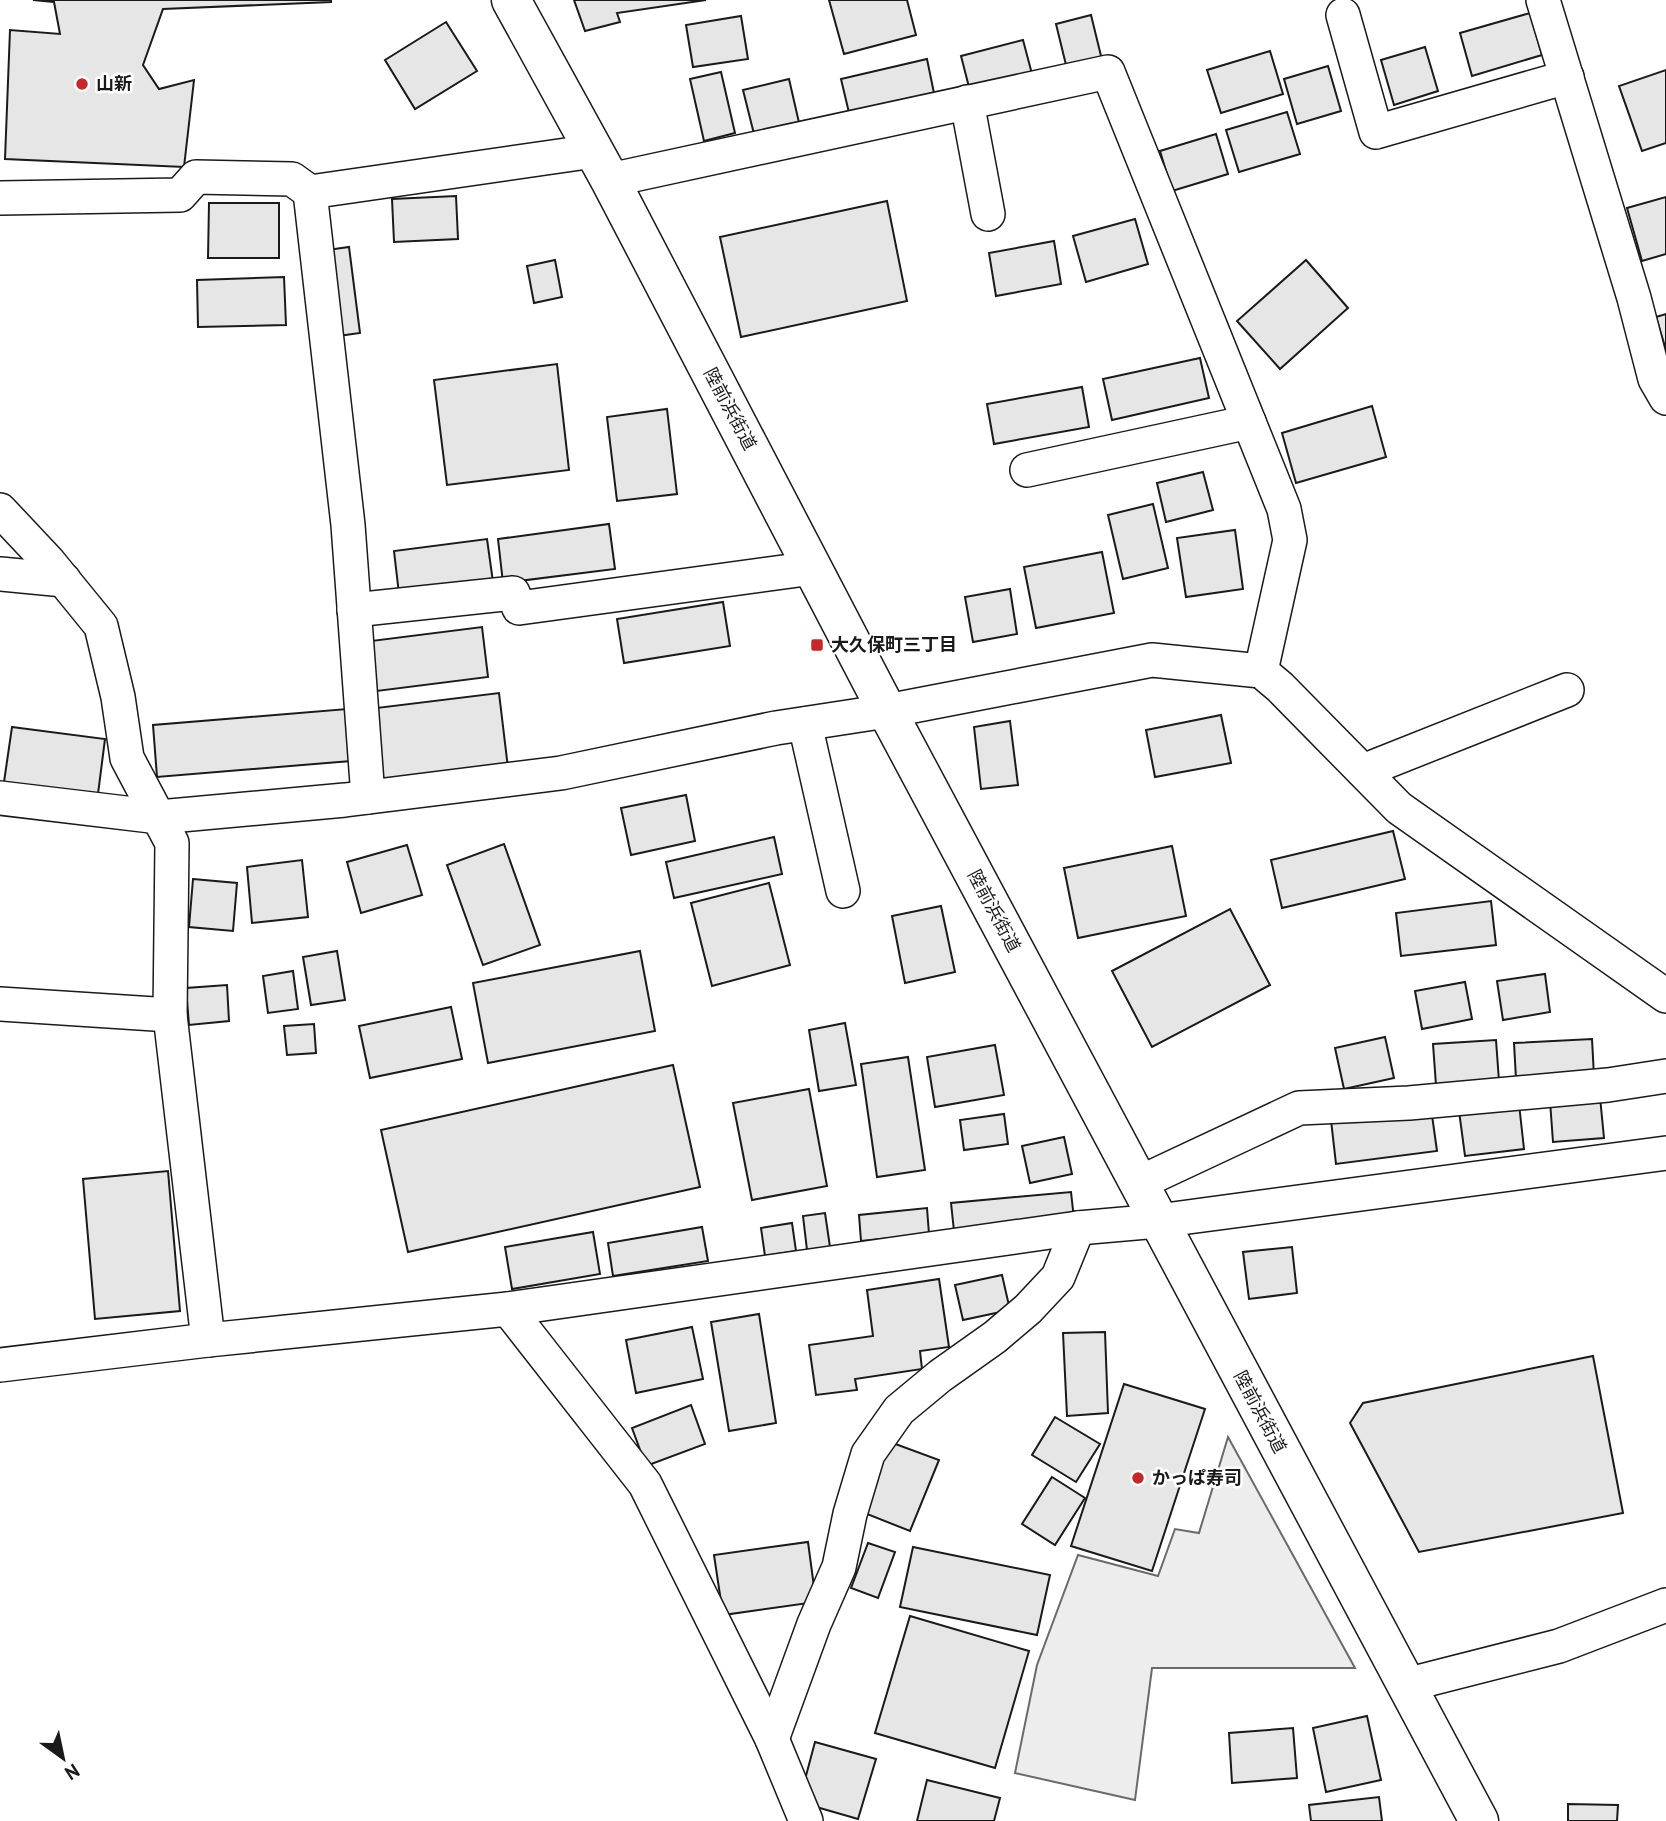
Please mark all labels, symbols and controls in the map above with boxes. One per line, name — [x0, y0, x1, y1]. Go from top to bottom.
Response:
place label: 山新 — [96, 72, 132, 95]
marker: 山新 — [74, 76, 90, 92]
street label: 陸前浜街道 — [699, 364, 762, 454]
place label: 大久保町三丁目 — [831, 633, 957, 656]
marker: 大久保町三丁目 — [809, 637, 825, 653]
street label: 陸前浜街道 — [963, 866, 1026, 956]
street label: 陸前浜街道 — [1229, 1367, 1292, 1457]
place label: かっぱ寿司 — [1152, 1466, 1242, 1489]
marker: かっぱ寿司 — [1130, 1470, 1146, 1486]
north arrow — [28, 1723, 98, 1793]
text: N — [60, 1759, 84, 1786]

